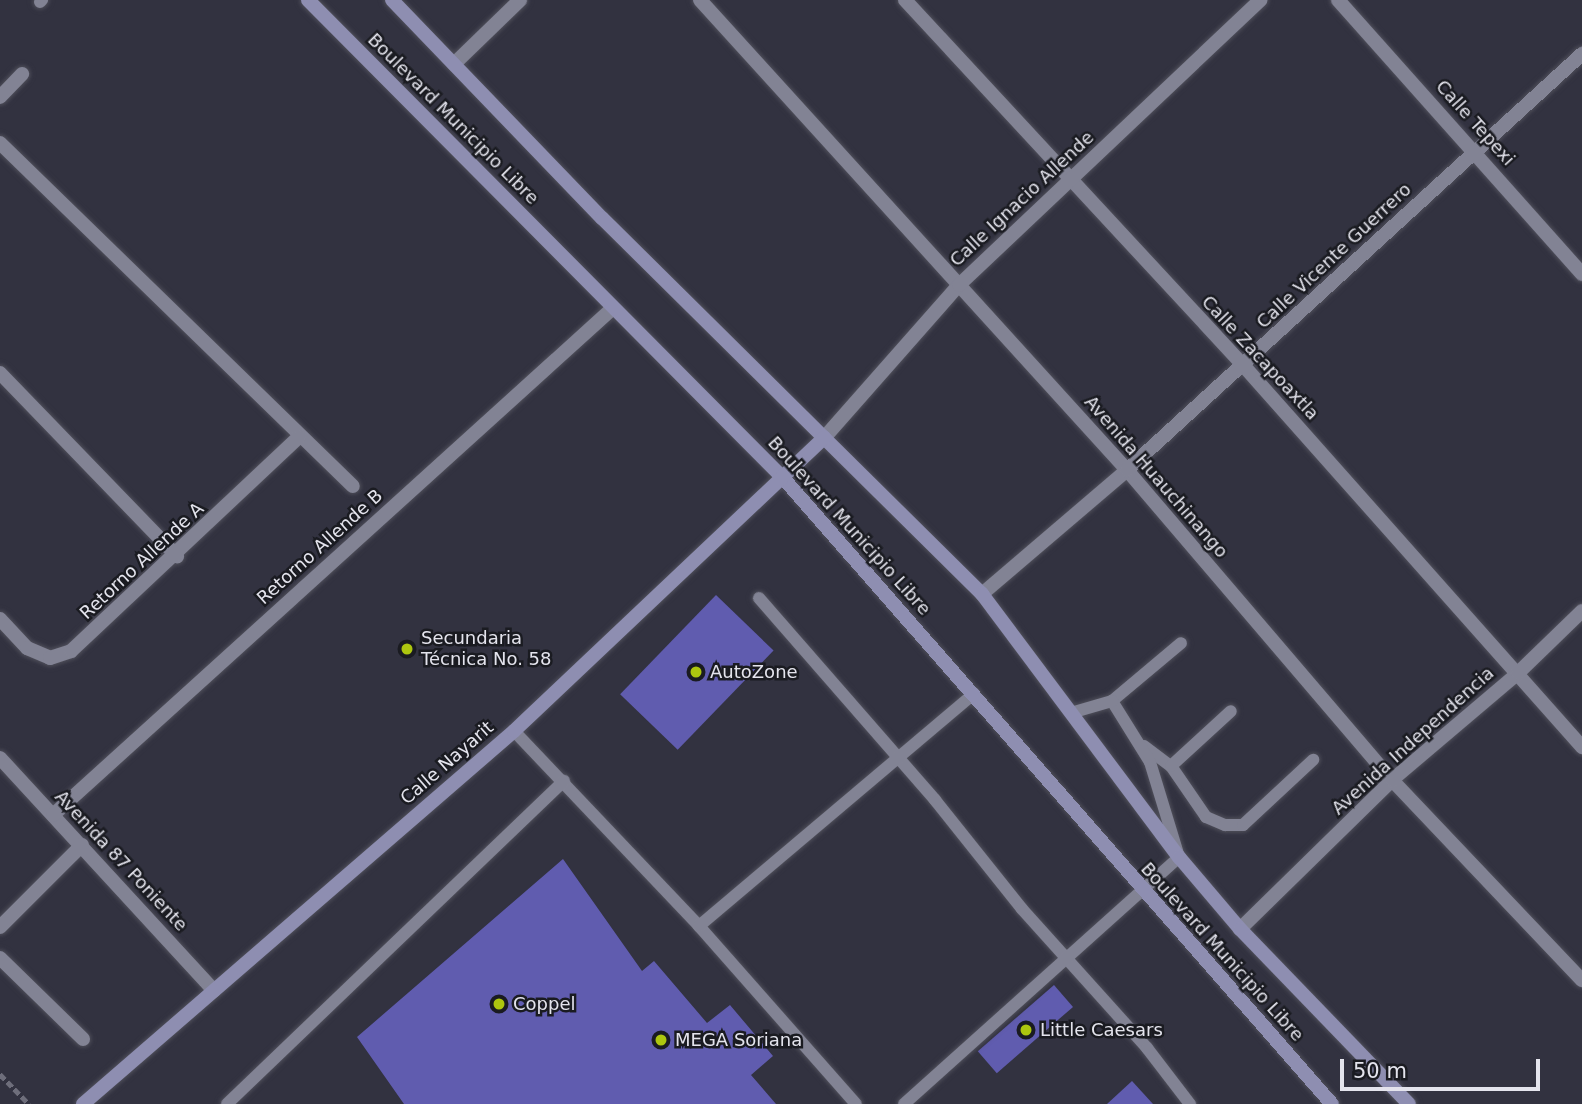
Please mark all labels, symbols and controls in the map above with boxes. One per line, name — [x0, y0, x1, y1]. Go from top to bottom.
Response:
street label: Boulevard Municipio Libre — [363, 29, 543, 209]
street label: Calle Tepexi — [1431, 76, 1519, 170]
street label: Calle Ignacio Allende — [946, 127, 1098, 271]
street label: Calle Vicente Guerrero — [1252, 179, 1416, 333]
street label: Calle Zacapoaxtla — [1197, 291, 1323, 425]
street label: Avenida Huauchinango — [1080, 392, 1232, 562]
street label: Boulevard Municipio Libre — [763, 432, 935, 620]
street label: Retorno Allende B — [253, 485, 387, 609]
street label: Retorno Allende A — [76, 498, 208, 624]
place label: Secundaria Técnica No. 58 — [421, 628, 551, 670]
marker: Secundaria Técnica No. 58 — [399, 641, 415, 657]
place label: AutoZone — [710, 661, 798, 683]
street label: Avenida Independencia — [1328, 663, 1498, 819]
marker: AutoZone — [688, 664, 704, 680]
street label: Calle Nayarit — [396, 717, 498, 809]
street label: Avenida 87 Poniente — [50, 786, 192, 936]
street label: Boulevard Municipio Libre — [1136, 858, 1308, 1046]
place label: Coppel — [513, 993, 576, 1015]
marker: Coppel — [491, 996, 507, 1012]
place label: Little Caesars — [1040, 1019, 1163, 1041]
marker: Little Caesars — [1018, 1022, 1034, 1038]
place label: MEGA Soriana — [675, 1029, 802, 1051]
marker: MEGA Soriana — [653, 1032, 669, 1048]
scale bar — [1344, 1044, 1544, 1088]
text: 50 m — [1353, 1059, 1407, 1083]

